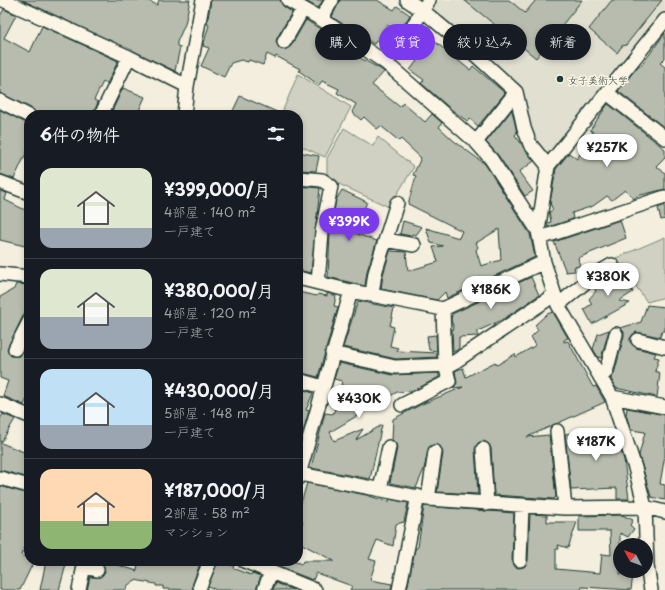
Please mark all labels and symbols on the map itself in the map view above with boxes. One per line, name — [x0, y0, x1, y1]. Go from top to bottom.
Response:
place label: 女子美術大学 — [568, 72, 628, 87]
marker: 女子美術大学 — [555, 74, 565, 84]
pin: ¥257K — [579, 134, 635, 168]
pin: ¥399K — [321, 208, 377, 242]
pin: ¥380K — [580, 263, 636, 297]
pin: ¥186K — [463, 276, 519, 310]
pin: ¥430K — [331, 385, 387, 419]
pin: ¥187K — [568, 428, 624, 462]
north arrow — [613, 538, 653, 578]

